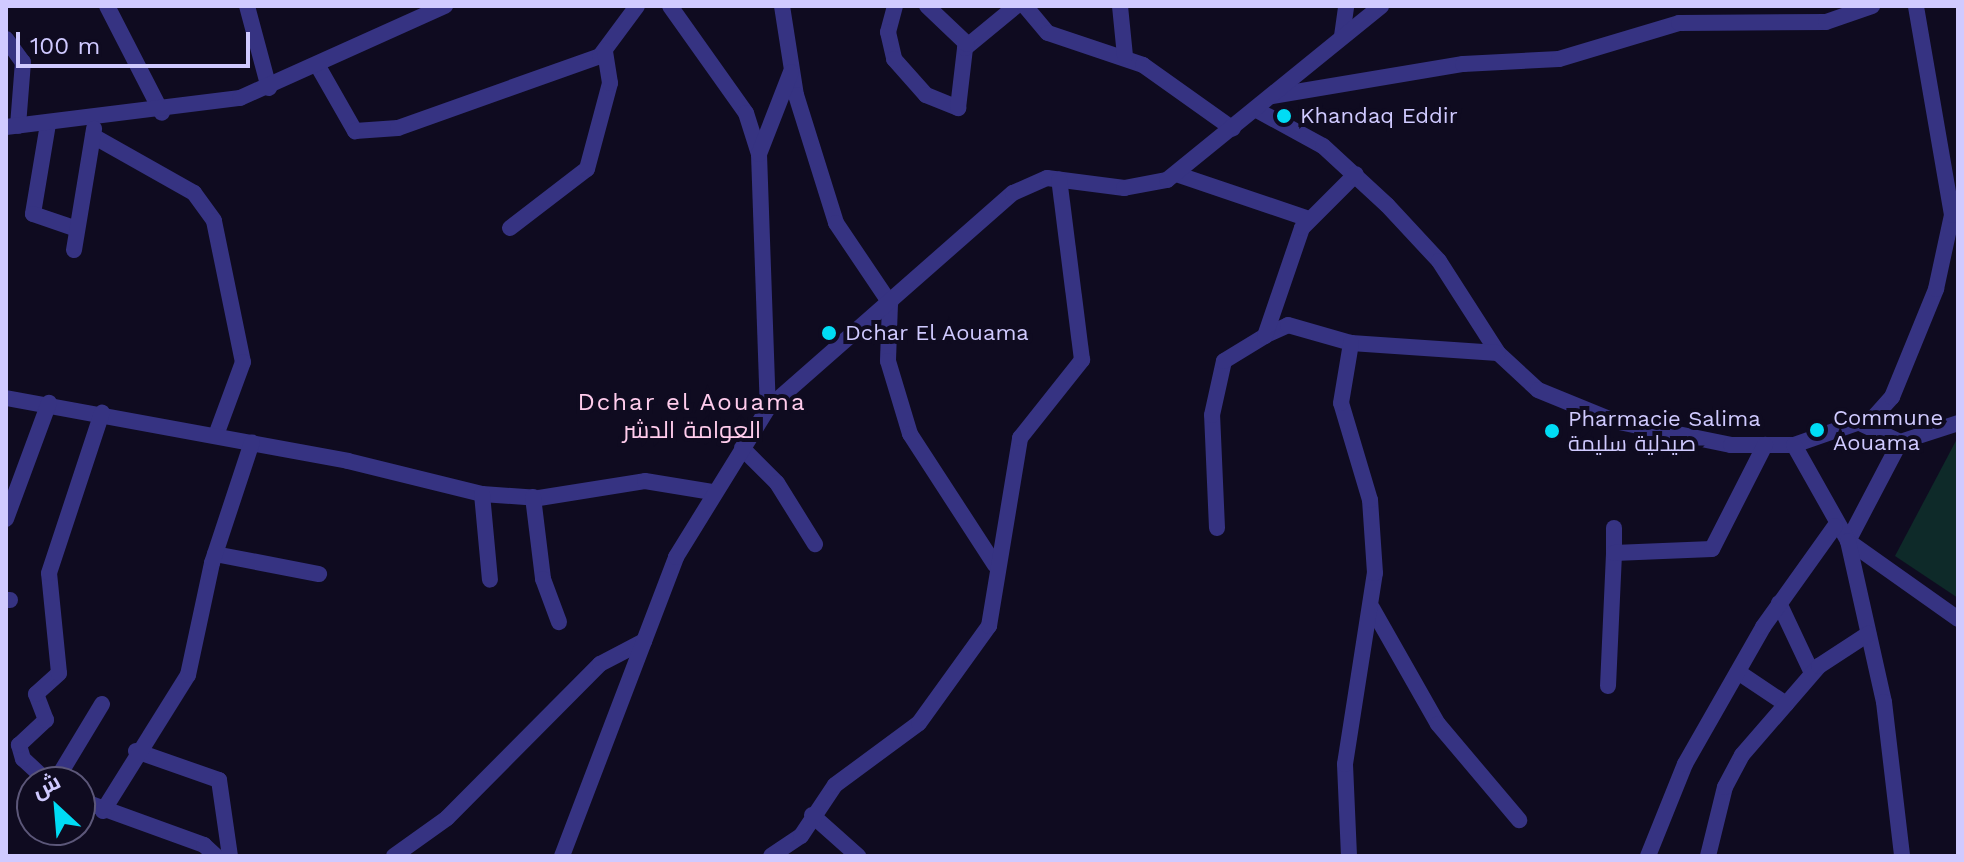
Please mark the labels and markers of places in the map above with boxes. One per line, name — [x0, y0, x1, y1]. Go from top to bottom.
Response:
place label: Khandaq Eddir — [1300, 103, 1458, 129]
marker: Khandaq Eddir — [1275, 107, 1293, 125]
place label: Dchar El Aouama — [845, 320, 1031, 346]
marker: Dchar El Aouama — [820, 324, 838, 342]
place label: Commune Aouama — [1833, 404, 1943, 456]
place label: Pharmacie Salima صيدلية سليمة — [1568, 405, 1761, 456]
marker: Commune Aouama — [1808, 421, 1826, 439]
marker: Pharmacie Salima صيدلية سليمة — [1543, 422, 1561, 440]

